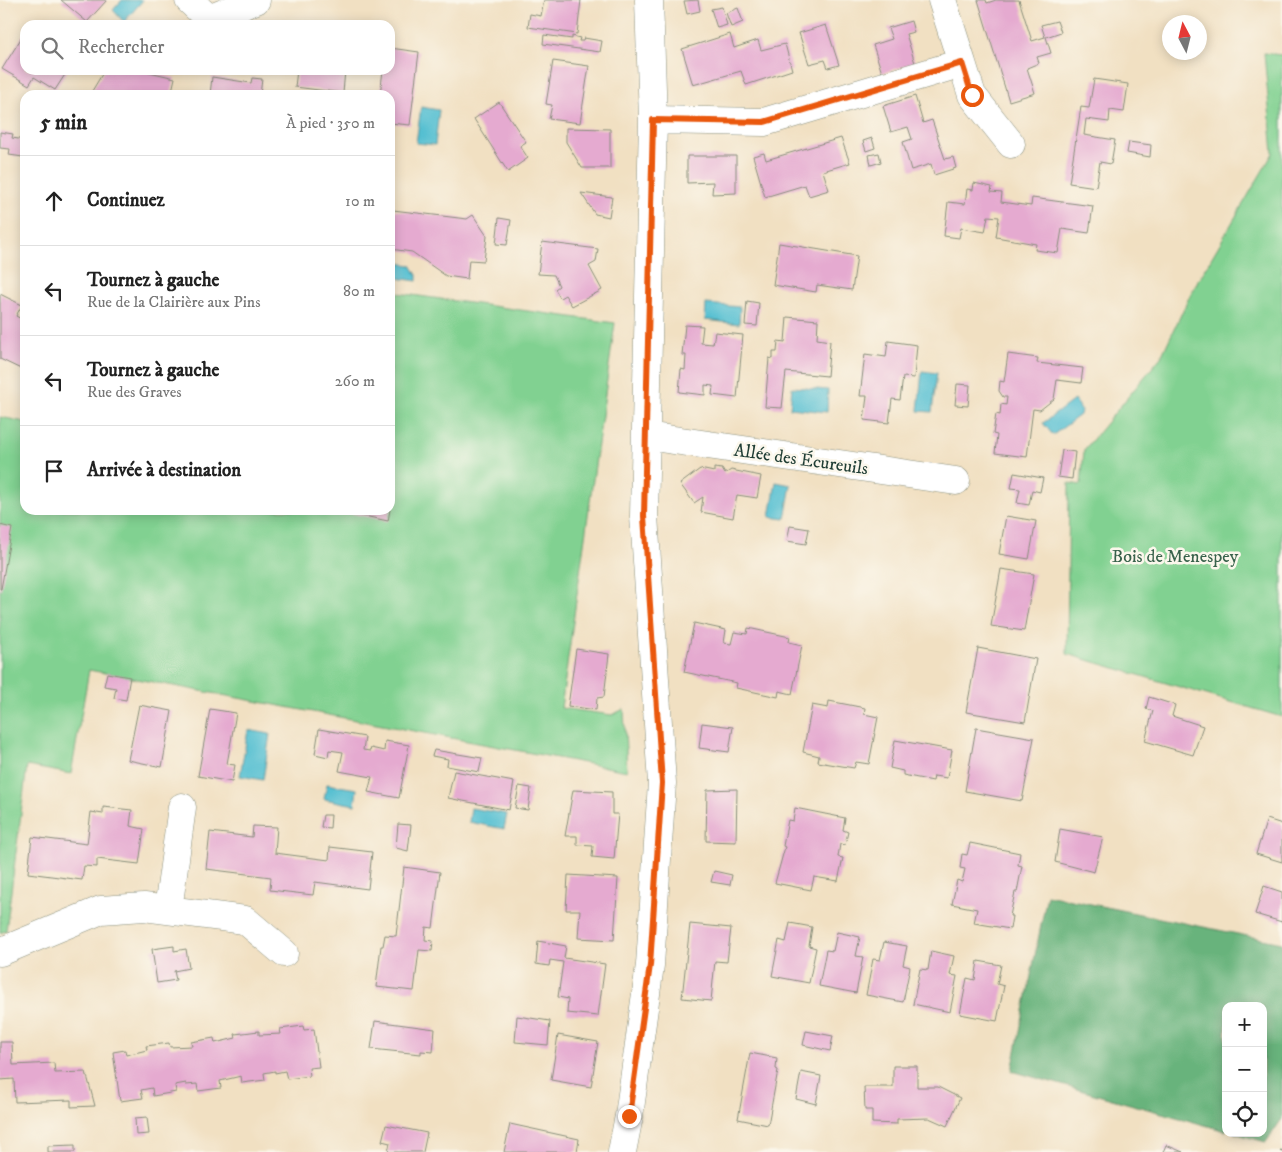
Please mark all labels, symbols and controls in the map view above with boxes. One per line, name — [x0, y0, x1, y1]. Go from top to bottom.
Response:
north arrow — [1162, 15, 1207, 60]
search box — [20, 20, 395, 75]
icon: search — [38, 34, 66, 62]
text: Rechercher — [78, 36, 164, 59]
route start — [961, 84, 984, 107]
text: 5 min — [40, 110, 87, 136]
text: À pied · 350 m — [286, 113, 375, 133]
icon: ahead — [40, 187, 68, 215]
text: Continuez — [87, 189, 165, 212]
text: 10 m — [345, 191, 375, 211]
text: Tournez à gauche — [87, 269, 219, 292]
icon: left — [40, 277, 68, 305]
text: 80 m — [343, 281, 375, 301]
text: Rue de la Clairière aux Pins — [87, 292, 261, 312]
text: Tournez à gauche — [87, 359, 219, 382]
icon: left — [40, 367, 68, 395]
text: 260 m — [335, 371, 375, 391]
text: Rue des Graves — [87, 382, 182, 402]
street label: Allée des Écureuils — [732, 440, 869, 480]
icon: arrive — [40, 457, 68, 485]
text: Arrivée à destination — [87, 459, 241, 482]
park label: Bois de Menespey — [1112, 546, 1239, 568]
map controls — [1222, 1002, 1267, 1137]
button: + — [1222, 1002, 1267, 1047]
button: − — [1222, 1047, 1267, 1092]
button: locate — [1222, 1092, 1267, 1137]
route end — [618, 1105, 641, 1128]

